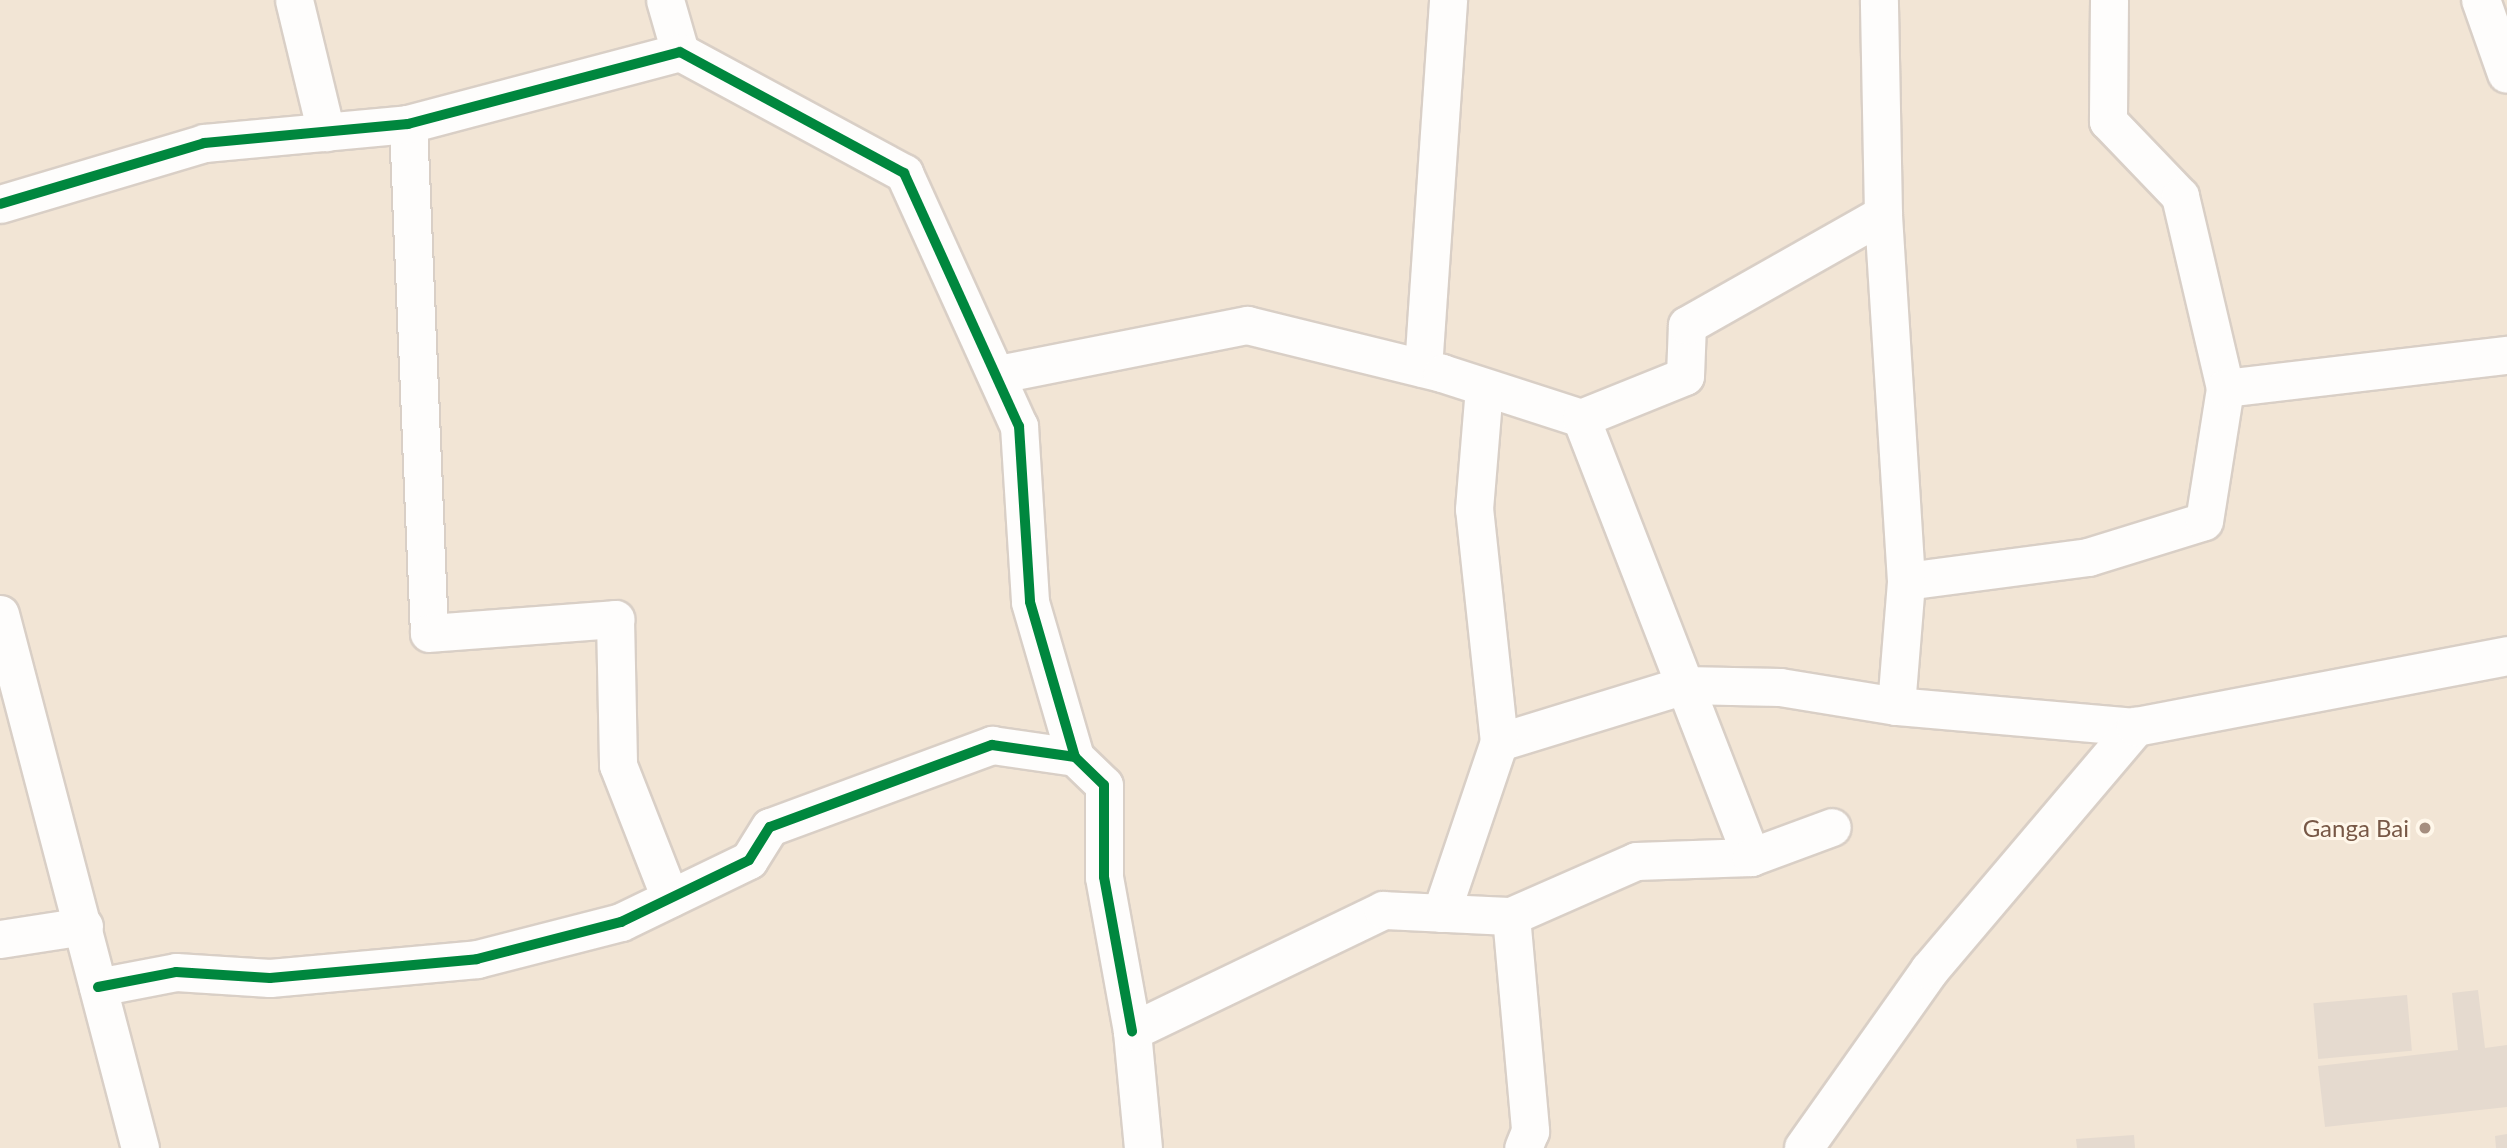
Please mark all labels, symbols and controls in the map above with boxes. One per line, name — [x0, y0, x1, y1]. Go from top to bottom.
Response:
place label: Ganga Bai — [2303, 814, 2409, 842]
marker: Ganga Bai — [2415, 818, 2435, 838]

